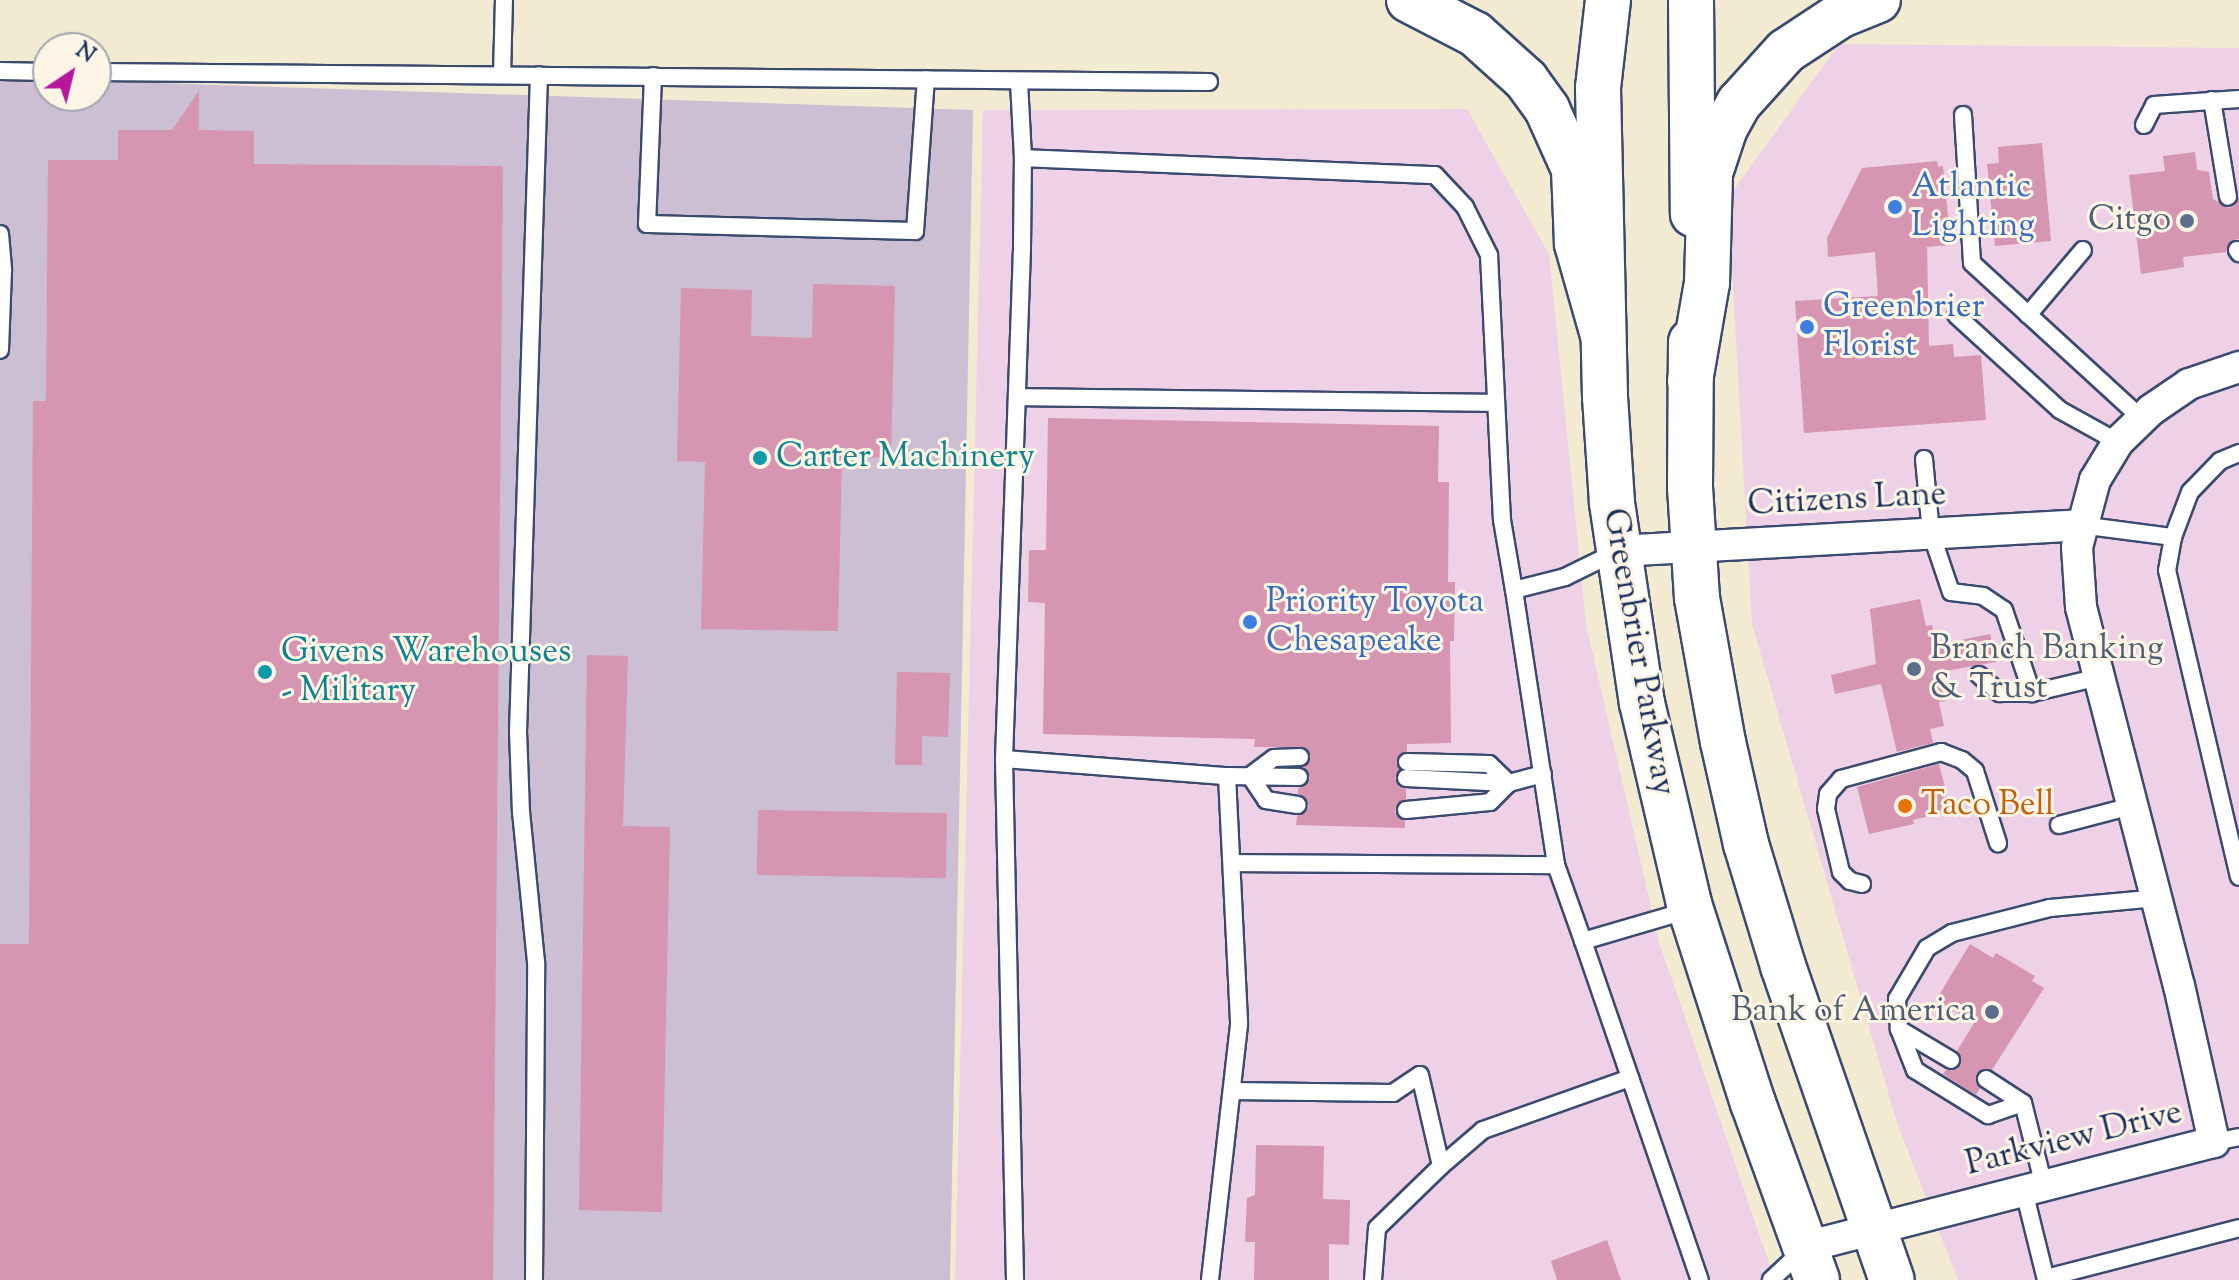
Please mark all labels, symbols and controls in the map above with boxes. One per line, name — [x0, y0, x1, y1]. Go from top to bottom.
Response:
north arrow — [32, 32, 112, 112]
text: N — [68, 36, 101, 72]
place label: Atlantic Lighting — [1911, 167, 2035, 246]
marker: Atlantic Lighting — [1886, 198, 1904, 216]
place label: Citgo — [2088, 201, 2171, 241]
marker: Citgo — [2178, 212, 2196, 230]
place label: Greenbrier Florist — [1823, 287, 1984, 366]
marker: Greenbrier Florist — [1798, 318, 1816, 336]
place label: Carter Machinery — [776, 438, 1035, 478]
marker: Carter Machinery — [751, 449, 769, 467]
street label: Citizens Lane — [1747, 474, 1947, 526]
street label: Greenbrier Parkway — [1593, 505, 1683, 799]
place label: Priority Toyota Chesapeake — [1266, 582, 1484, 662]
marker: Priority Toyota Chesapeake — [1241, 613, 1259, 631]
place label: Branch Banking & Trust — [1930, 629, 2164, 708]
place label: Givens Warehouses - Military — [281, 632, 571, 712]
marker: Branch Banking & Trust — [1905, 660, 1923, 678]
marker: Givens Warehouses - Military — [256, 663, 274, 681]
place label: Taco Bell — [1921, 786, 2054, 826]
marker: Taco Bell — [1896, 797, 1914, 815]
place label: Bank of America — [1731, 992, 1976, 1032]
marker: Bank of America — [1983, 1003, 2001, 1021]
street label: Parkview Drive — [1962, 1092, 2186, 1186]

